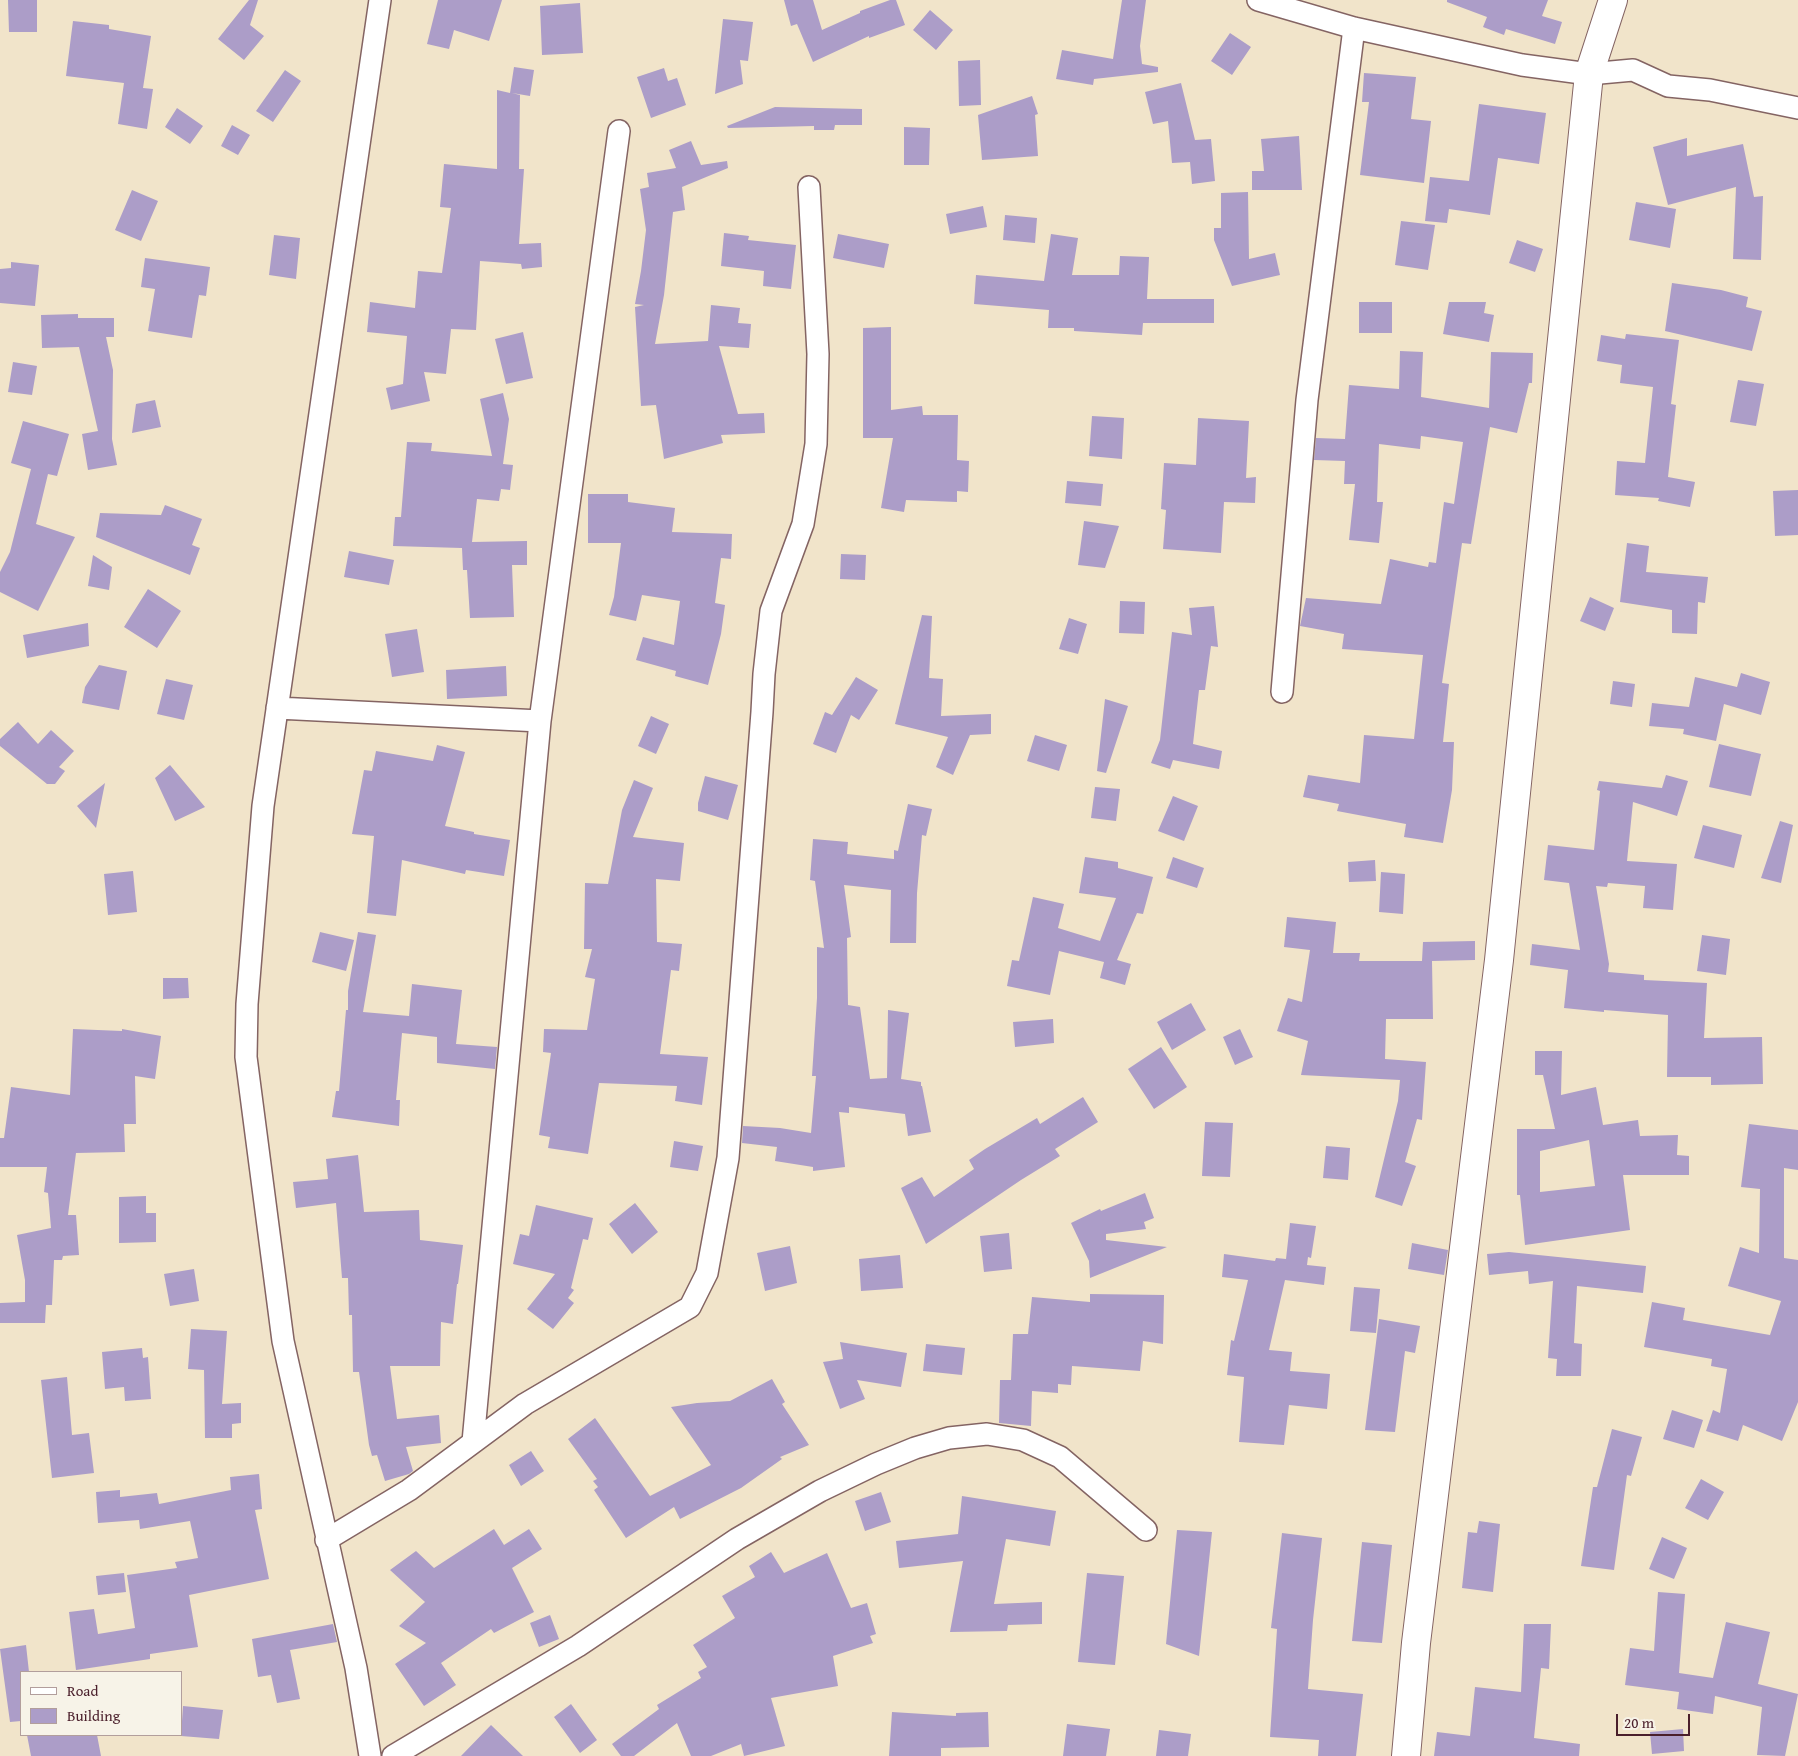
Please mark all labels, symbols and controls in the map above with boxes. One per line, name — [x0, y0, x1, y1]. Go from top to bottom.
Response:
legend — [20, 1671, 182, 1736]
text: Road — [67, 1680, 98, 1701]
scale bar — [1618, 1704, 1692, 1736]
text: Building — [67, 1705, 120, 1726]
text: 20 m — [1624, 1712, 1654, 1733]

